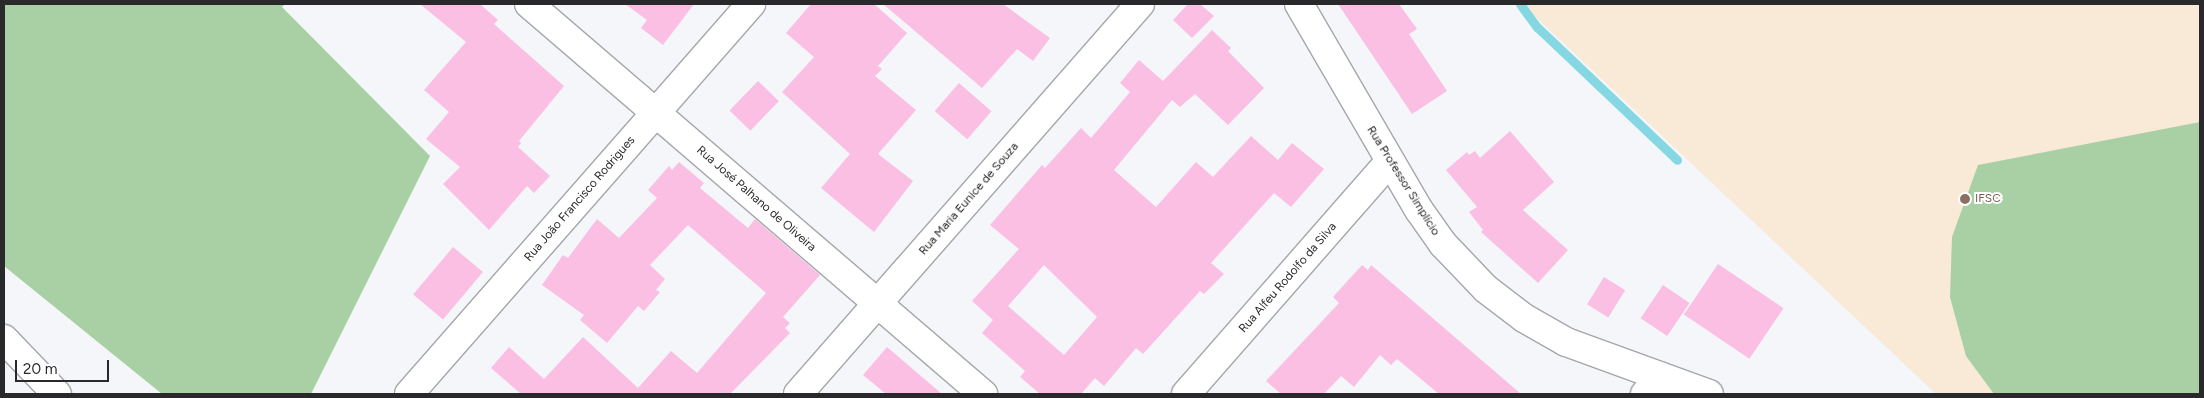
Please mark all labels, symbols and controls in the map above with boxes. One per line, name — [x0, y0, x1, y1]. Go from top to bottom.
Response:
street label: Rua Professor Simplício — [1363, 124, 1443, 238]
street label: Rua João Francisco Rodrigues — [522, 133, 638, 265]
street label: Rua Maria Eunice de Souza — [916, 140, 1022, 258]
street label: Rua José Palhano de Oliveira — [693, 143, 819, 255]
place label: IFSC — [1975, 192, 2001, 206]
marker: IFSC — [1959, 193, 1971, 205]
street label: Rua Alfeu Rodolfo da Silva — [1236, 220, 1340, 336]
scale bar — [18, 350, 111, 382]
text: 20 m — [23, 360, 57, 378]

